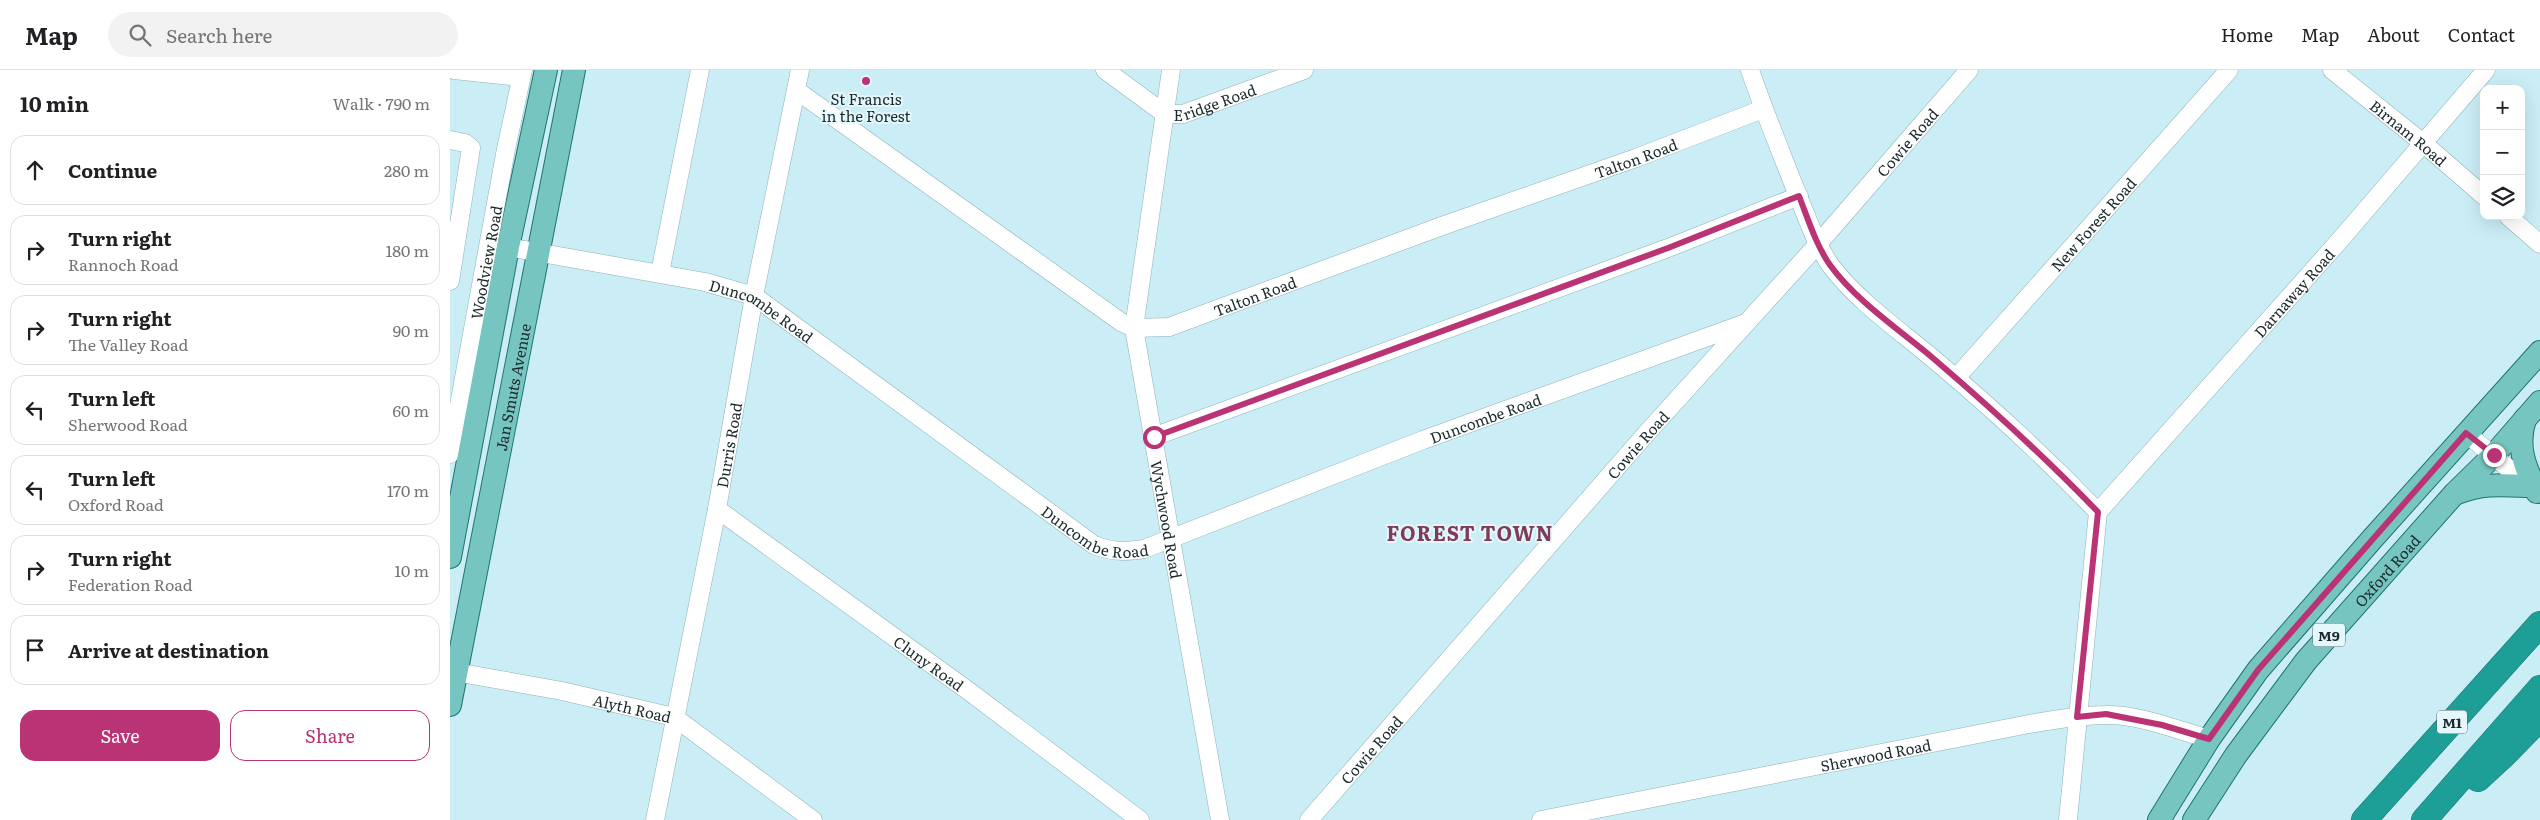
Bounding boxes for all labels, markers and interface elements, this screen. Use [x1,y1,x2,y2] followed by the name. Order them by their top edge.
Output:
[108,12,458,57] search box
[25,17,78,52] text: Map
[126,21,154,49] icon: search
[166,21,272,49] text: Search here
[2221,21,2273,48] text: Home
[2301,21,2339,48] text: Map
[2367,21,2420,48] text: About
[2448,21,2515,48] text: Contact
[860,75,872,87] marker: St Francis in the Forest
[1174,77,1259,126] street label: Eridge Road
[2480,85,2525,220] map controls
[2480,85,2525,130] button: +
[20,87,89,118] text: 10 min
[821,87,911,127] place label: St Francis in the Forest
[333,91,430,115] text: Walk · 790 m
[2365,94,2453,171] street label: Birnam Road
[1870,102,1943,181] street label: Cowie Road
[2480,130,2525,175] button: −
[1591,132,1680,183] street label: Talton Road
[21,156,49,184] icon: ahead
[68,156,157,184] text: Continue
[384,158,429,182] text: 280 m
[2044,172,2141,276] street label: New Forest Road
[2480,175,2525,220] button: layers
[464,203,507,321] street label: Woodview Road
[68,224,172,252] text: Turn right
[21,236,49,264] icon: right
[386,238,429,262] text: 180 m
[2248,243,2339,342] street label: Darnaway Road
[68,252,179,276] text: Rannoch Road
[1210,269,1299,321] street label: Talton Road
[707,272,819,348] street label: Duncombe Road
[68,304,172,332] text: Turn right
[21,316,49,344] icon: right
[393,318,429,342] text: 90 m
[488,321,536,453] street label: Jan Smuts Avenue
[68,332,188,356] text: The Valley Road
[68,384,155,412] text: Turn left
[1426,387,1544,448] street label: Duncombe Road
[21,396,49,424] icon: left
[392,398,429,422] text: 60 m
[709,401,747,490] street label: Durris Road
[1601,405,1674,483] street label: Cowie Road
[68,412,188,436] text: Sherwood Road
[1143,426,1166,449] route start
[2483,444,2506,467] route end
[1146,459,1189,580] street label: Wychwood Road
[68,464,155,492] text: Turn left
[21,476,49,504] icon: left
[387,478,429,502] text: 170 m
[68,492,164,516] text: Oxford Road
[1037,499,1150,563] street label: Duncombe Road
[1387,517,1553,547] district label: FOREST TOWN
[2348,529,2425,611] street label: Oxford Road
[68,544,172,572] text: Turn right
[21,556,49,584] icon: right
[395,558,429,582] text: 10 m
[68,572,193,596] text: Federation Road
[2313,624,2345,646] road number: M9
[889,629,969,696] street label: Cluny Road
[21,636,49,664] icon: arrive
[68,636,269,664] text: Arrive at destination
[591,687,674,728] street label: Alyth Road
[20,710,220,761] button: Save
[230,710,430,761] button: Share
[1334,710,1407,788] street label: Cowie Road
[2437,710,2467,734] road number: M1
[1818,732,1933,776] street label: Sherwood Road

